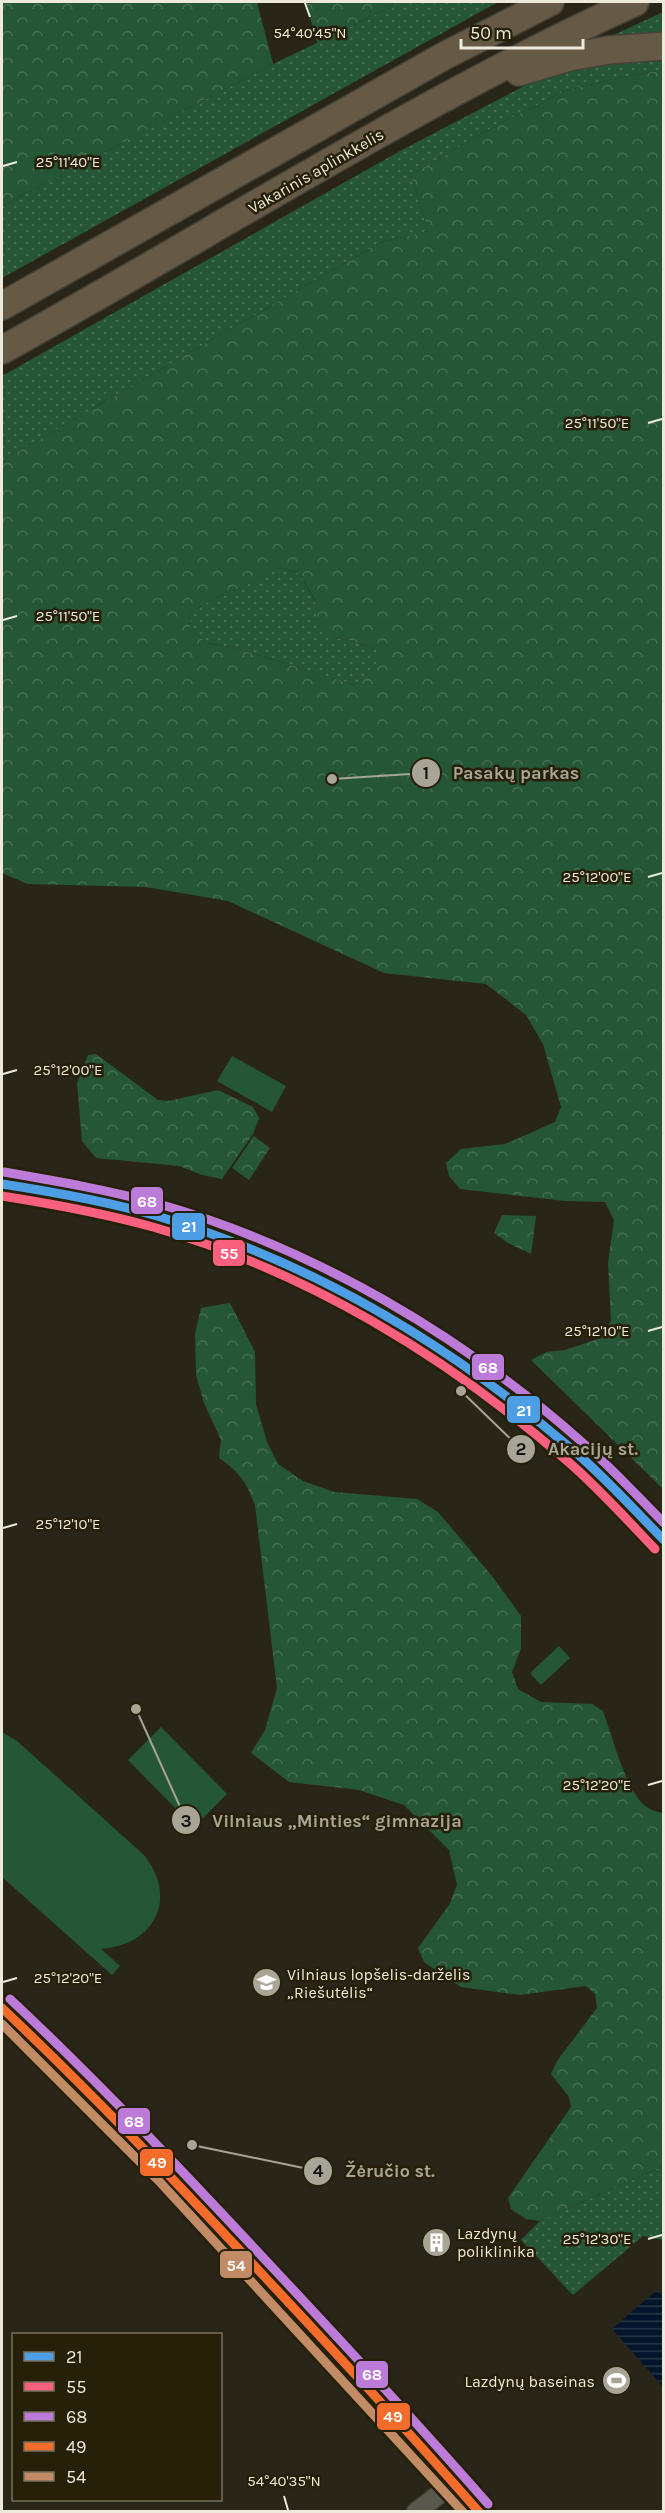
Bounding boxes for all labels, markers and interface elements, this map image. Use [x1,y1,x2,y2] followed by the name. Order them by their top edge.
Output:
[461,12,582,50] scale bar
[470,22,512,44] text: 50 m
[274,24,346,42] text: 54°40'45"N
[245,124,387,218] street label: Vakarinis aplinkkelis
[36,153,100,171] text: 25°11'40"E
[565,414,629,432] text: 25°11'50"E
[36,607,100,625] text: 25°11'50"E
[411,755,591,791] callout: Pasakų parkas
[423,762,429,784] text: 1
[453,762,579,784] text: Pasakų parkas
[563,868,631,886] text: 25°12'00"E
[34,1061,102,1079] text: 25°12'00"E
[130,1186,164,1215] line badge: 68
[137,1192,157,1211] text: 68
[171,1212,206,1241] line badge: 21
[181,1217,197,1236] text: 21
[212,1239,246,1267] line badge: 55
[220,1244,238,1263] text: 55
[565,1322,629,1340] text: 25°12'10"E
[471,1353,505,1381] line badge: 68
[478,1358,498,1377] text: 68
[506,1395,541,1424] line badge: 21
[516,1401,532,1420] text: 21
[506,1431,651,1467] callout: Akacijų st.
[516,1438,526,1460] text: 2
[548,1438,638,1460] text: Akacijų st.
[36,1515,100,1533] text: 25°12'10"E
[563,1776,631,1794] text: 25°12'20"E
[171,1802,474,1838] callout: Vilniaus „Minties“ gimnazija
[180,1810,192,1832] text: 3
[212,1810,462,1832] text: Vilniaus „Minties“ gimnazija
[287,1965,470,2002] place label: Vilniaus lopšelis-darželis „Riešutėlis“
[250,1967,282,1999] school or university icon: Vilniaus lopšelis-darželis „Riešutėlis“
[34,1969,102,1987] text: 25°12'20"E
[117,2107,151,2135] line badge: 68
[124,2112,144,2131] text: 68
[139,2148,174,2177] line badge: 49
[147,2153,167,2172] text: 49
[303,2153,447,2189] callout: Žėručio st.
[313,2160,324,2182] text: 4
[345,2160,435,2182] text: Žėručio st.
[457,2224,535,2261] place label: Lazdynų poliklinika
[420,2226,452,2258] building icon: Lazdynų poliklinika
[563,2230,631,2248] text: 25°12'30"E
[219,2250,253,2279] line badge: 54
[227,2256,246,2275] text: 54
[12,2333,222,2501] legend
[66,2346,82,2368] text: 21
[355,2360,389,2389] line badge: 68
[362,2365,382,2384] text: 68
[600,2365,632,2397] sports icon: Lazdynų baseinas
[464,2372,595,2391] place label: Lazdynų baseinas
[66,2376,86,2398] text: 55
[376,2402,411,2431] line badge: 49
[66,2406,87,2428] text: 68
[383,2407,403,2426] text: 49
[66,2436,87,2458] text: 49
[66,2466,86,2488] text: 54
[247,2472,321,2490] text: 54°40'35"N

